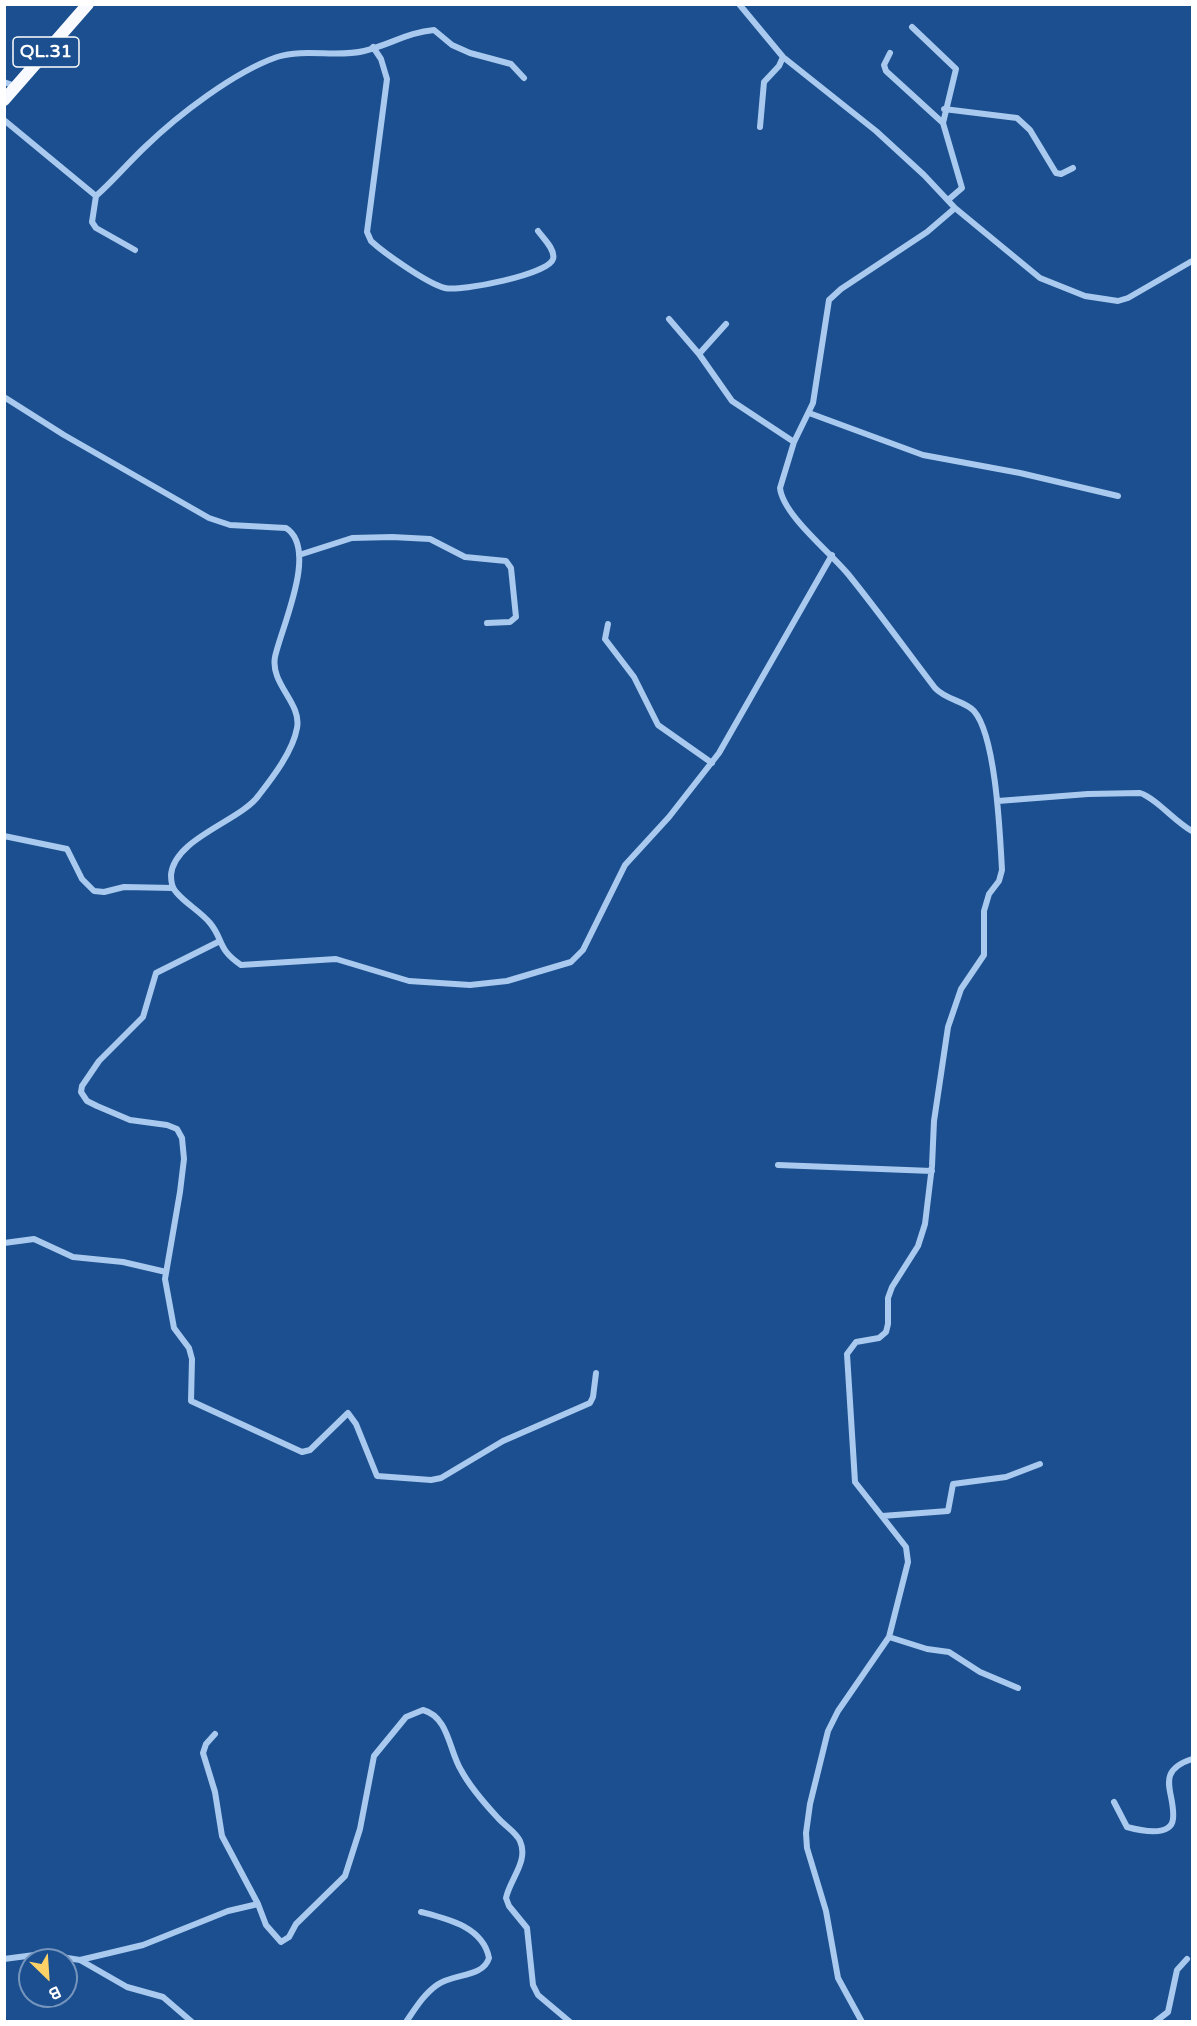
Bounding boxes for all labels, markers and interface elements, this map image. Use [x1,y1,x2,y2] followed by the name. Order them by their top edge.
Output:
[13,37,79,67] road number: QL.31
[18,1948,78,2008] north arrow
[46,1981,64,2004] text: B

